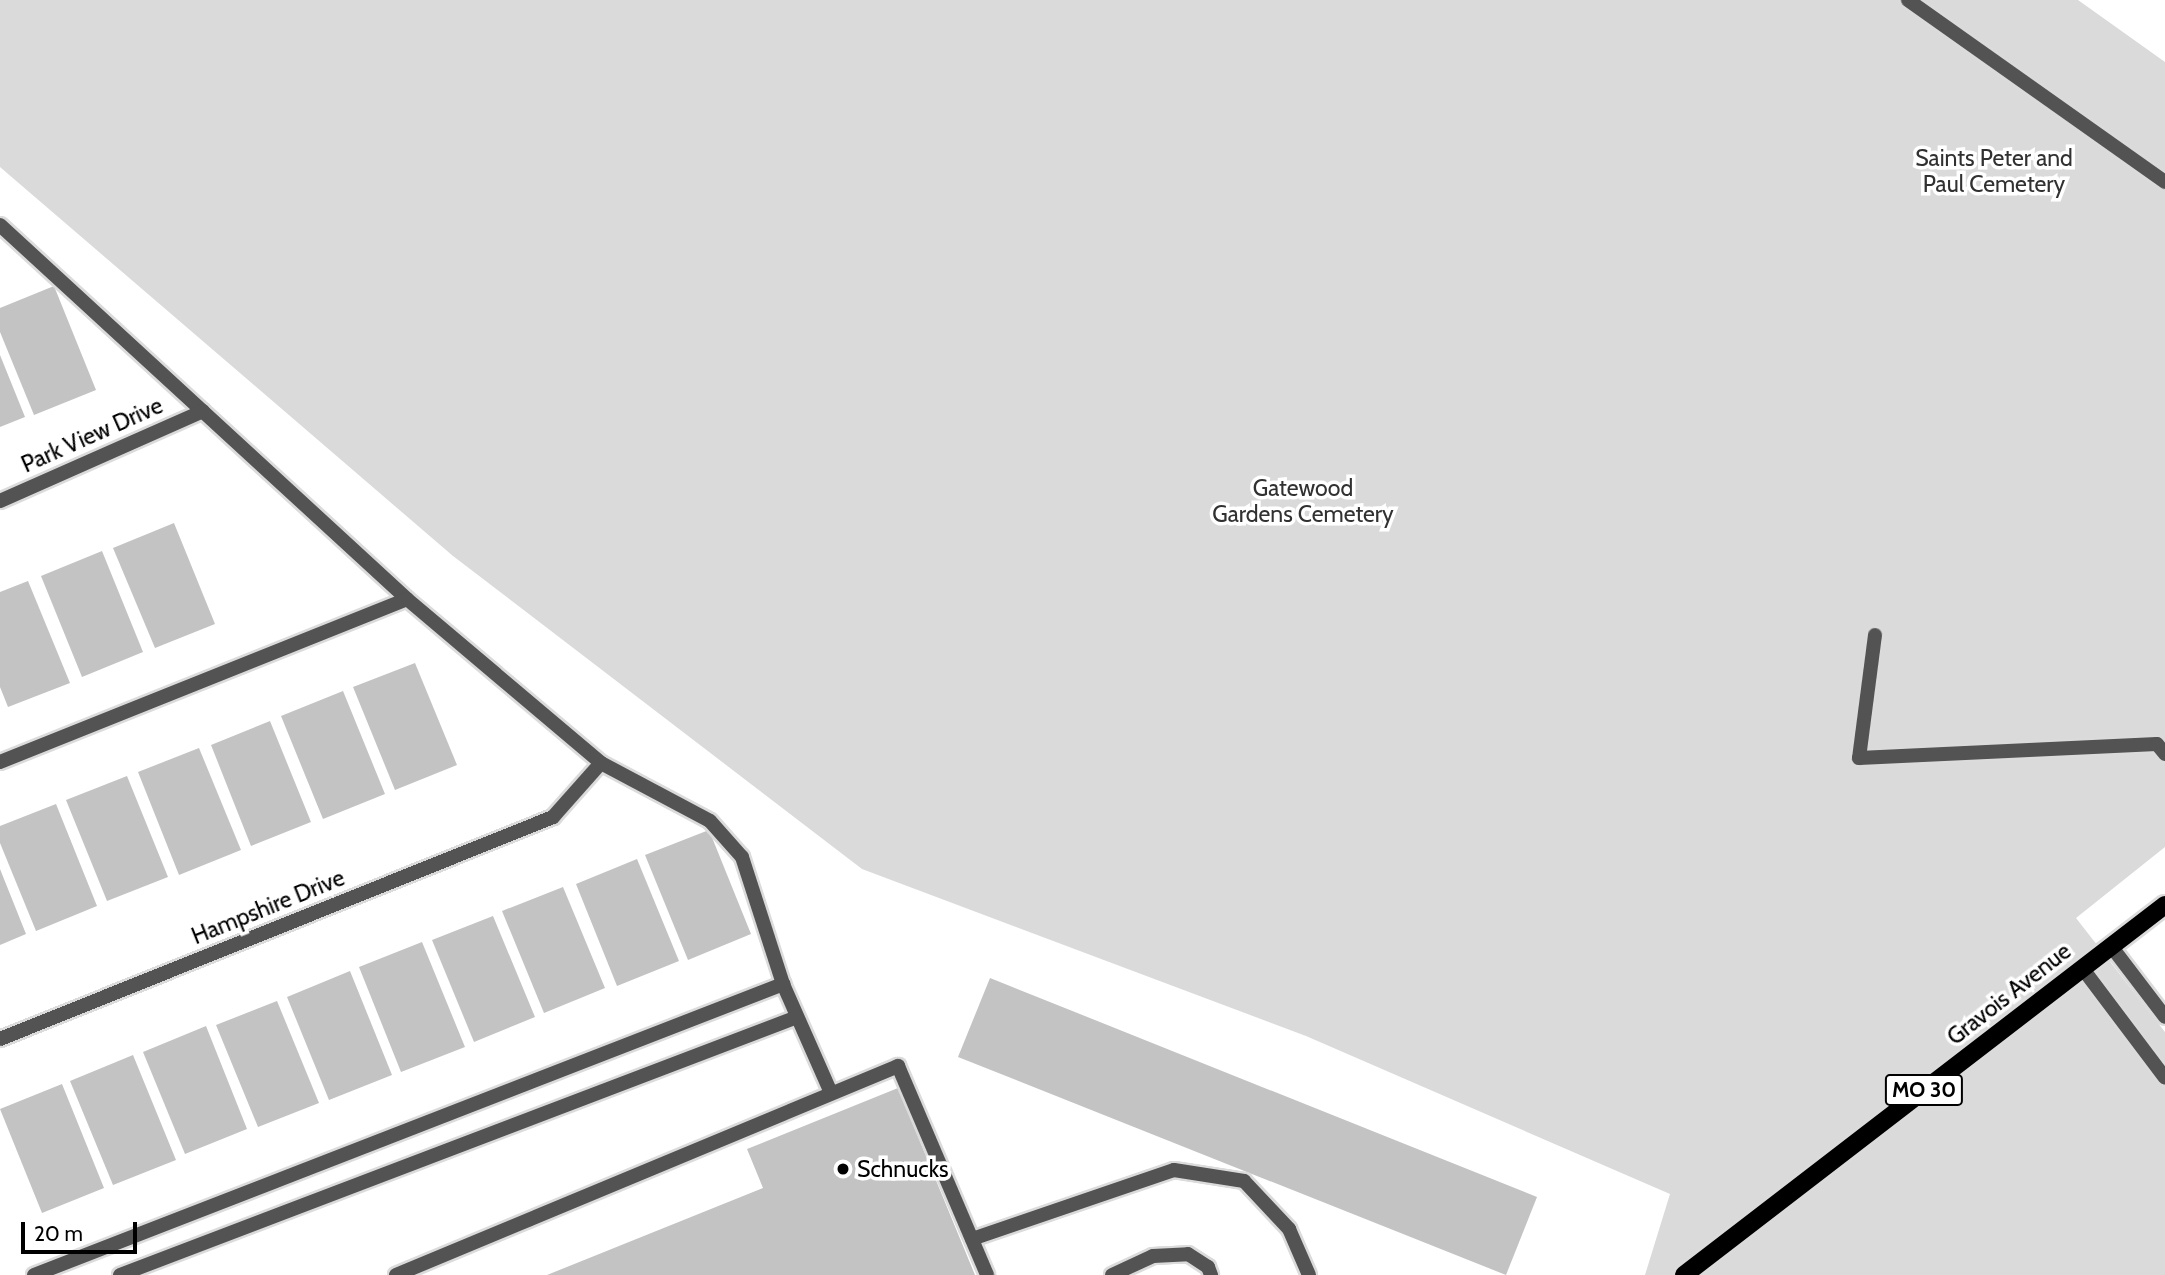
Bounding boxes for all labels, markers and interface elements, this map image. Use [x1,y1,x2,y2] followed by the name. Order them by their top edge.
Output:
[1915,144,2073,198] park label: Saints Peter and Paul Cemetery
[17,392,167,478] street label: Park View Drive
[1212,474,1394,528] park label: Gatewood Gardens Cemetery
[188,864,348,950] street label: Hampshire Drive
[1942,937,2076,1051] street label: Gravois Avenue
[1884,1072,1964,1108] road number: MO 30
[857,1155,949,1183] place label: Schnucks
[835,1161,851,1177] marker: Schnucks
[24,1208,140,1252] scale bar
[34,1221,83,1246] text: 20 m

